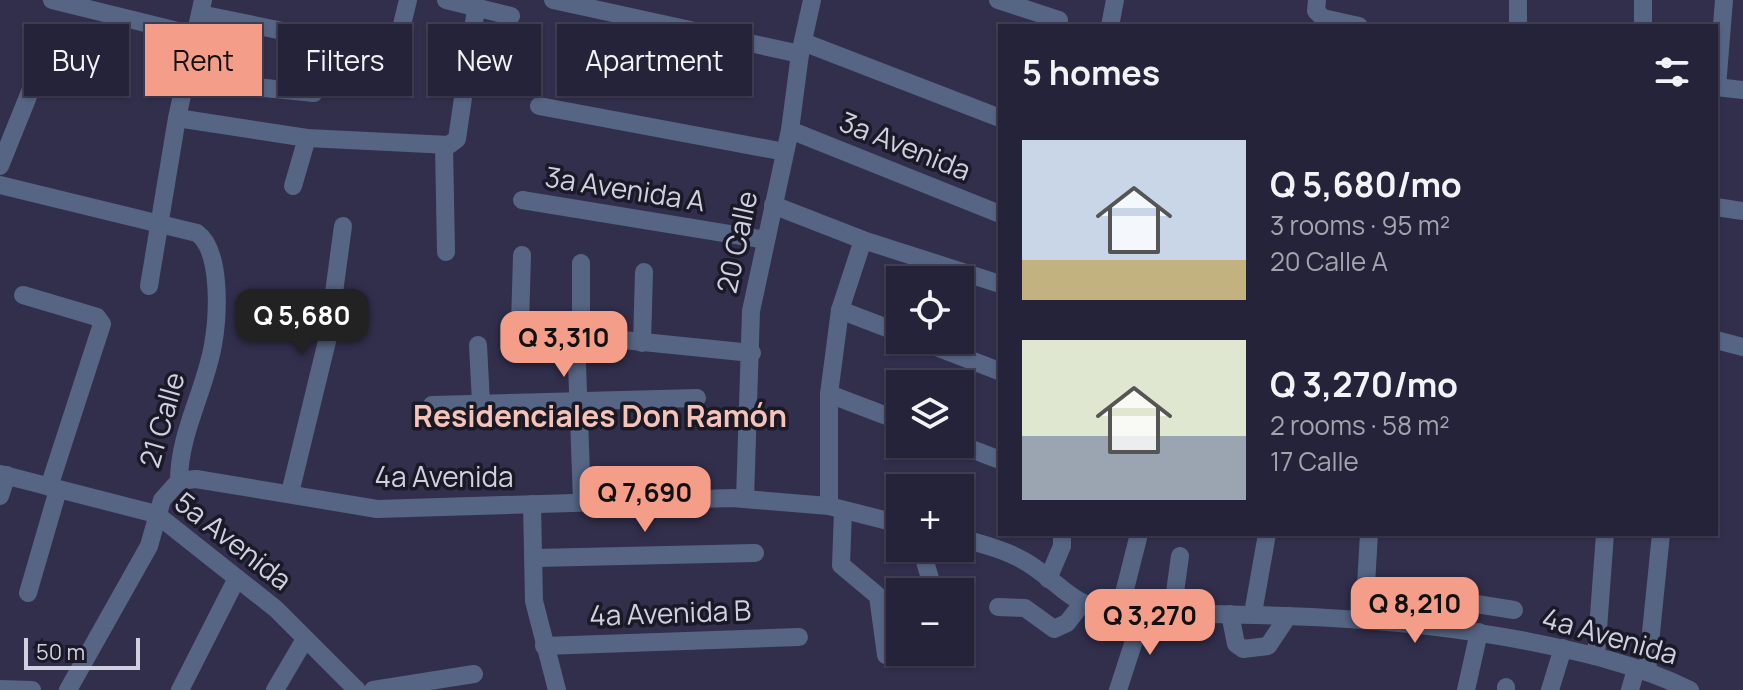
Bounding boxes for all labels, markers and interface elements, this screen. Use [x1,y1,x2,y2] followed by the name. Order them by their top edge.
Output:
[24,24,129,96] chip: Buy
[145,24,262,96] chip: Rent
[278,24,412,96] chip: Filters
[428,24,541,96] chip: New
[557,24,752,96] chip: Apartment
[1022,49,1160,95] text: 5 homes
[1650,50,1694,94] icon: filters
[834,102,977,189] street label: 3a Avenida
[542,157,708,219] street label: 3a Avenida A
[1270,161,1462,207] text: Q 5,680/mo
[1086,172,1182,268] icon: home
[707,187,765,296] street label: 20 Calle
[1270,207,1450,243] text: 3 rooms · 95 m²
[1270,243,1388,279] text: 20 Calle A
[886,266,974,666] map controls
[886,266,974,354] button: locate
[228,289,376,357] pin: Q 5,680
[253,297,351,333] text: Q 5,680
[490,311,638,379] pin: Q 3,310
[518,319,610,355] text: Q 3,310
[1270,361,1458,407] text: Q 3,270/mo
[129,368,193,472] street label: 21 Calle
[886,370,974,458] button: layers
[1086,372,1182,468] icon: home
[413,395,787,436] district label: Residenciales Don Ramón
[1270,407,1450,443] text: 2 rooms · 58 m²
[1270,443,1359,479] text: 17 Calle
[374,457,514,495] street label: 4a Avenida
[571,466,719,534] pin: Q 7,690
[598,474,692,510] text: Q 7,690
[886,474,974,562] button: +
[167,482,300,598] street label: 5a Avenida
[1341,577,1489,645] pin: Q 8,210
[886,578,974,666] button: −
[1369,585,1461,621] text: Q 8,210
[1076,589,1224,657] pin: Q 3,270
[588,590,752,634] street label: 4a Avenida B
[1103,597,1197,633] text: Q 3,270
[1538,598,1682,672] street label: 4a Avenida
[24,634,140,670] scale bar
[36,637,85,667] text: 50 m

